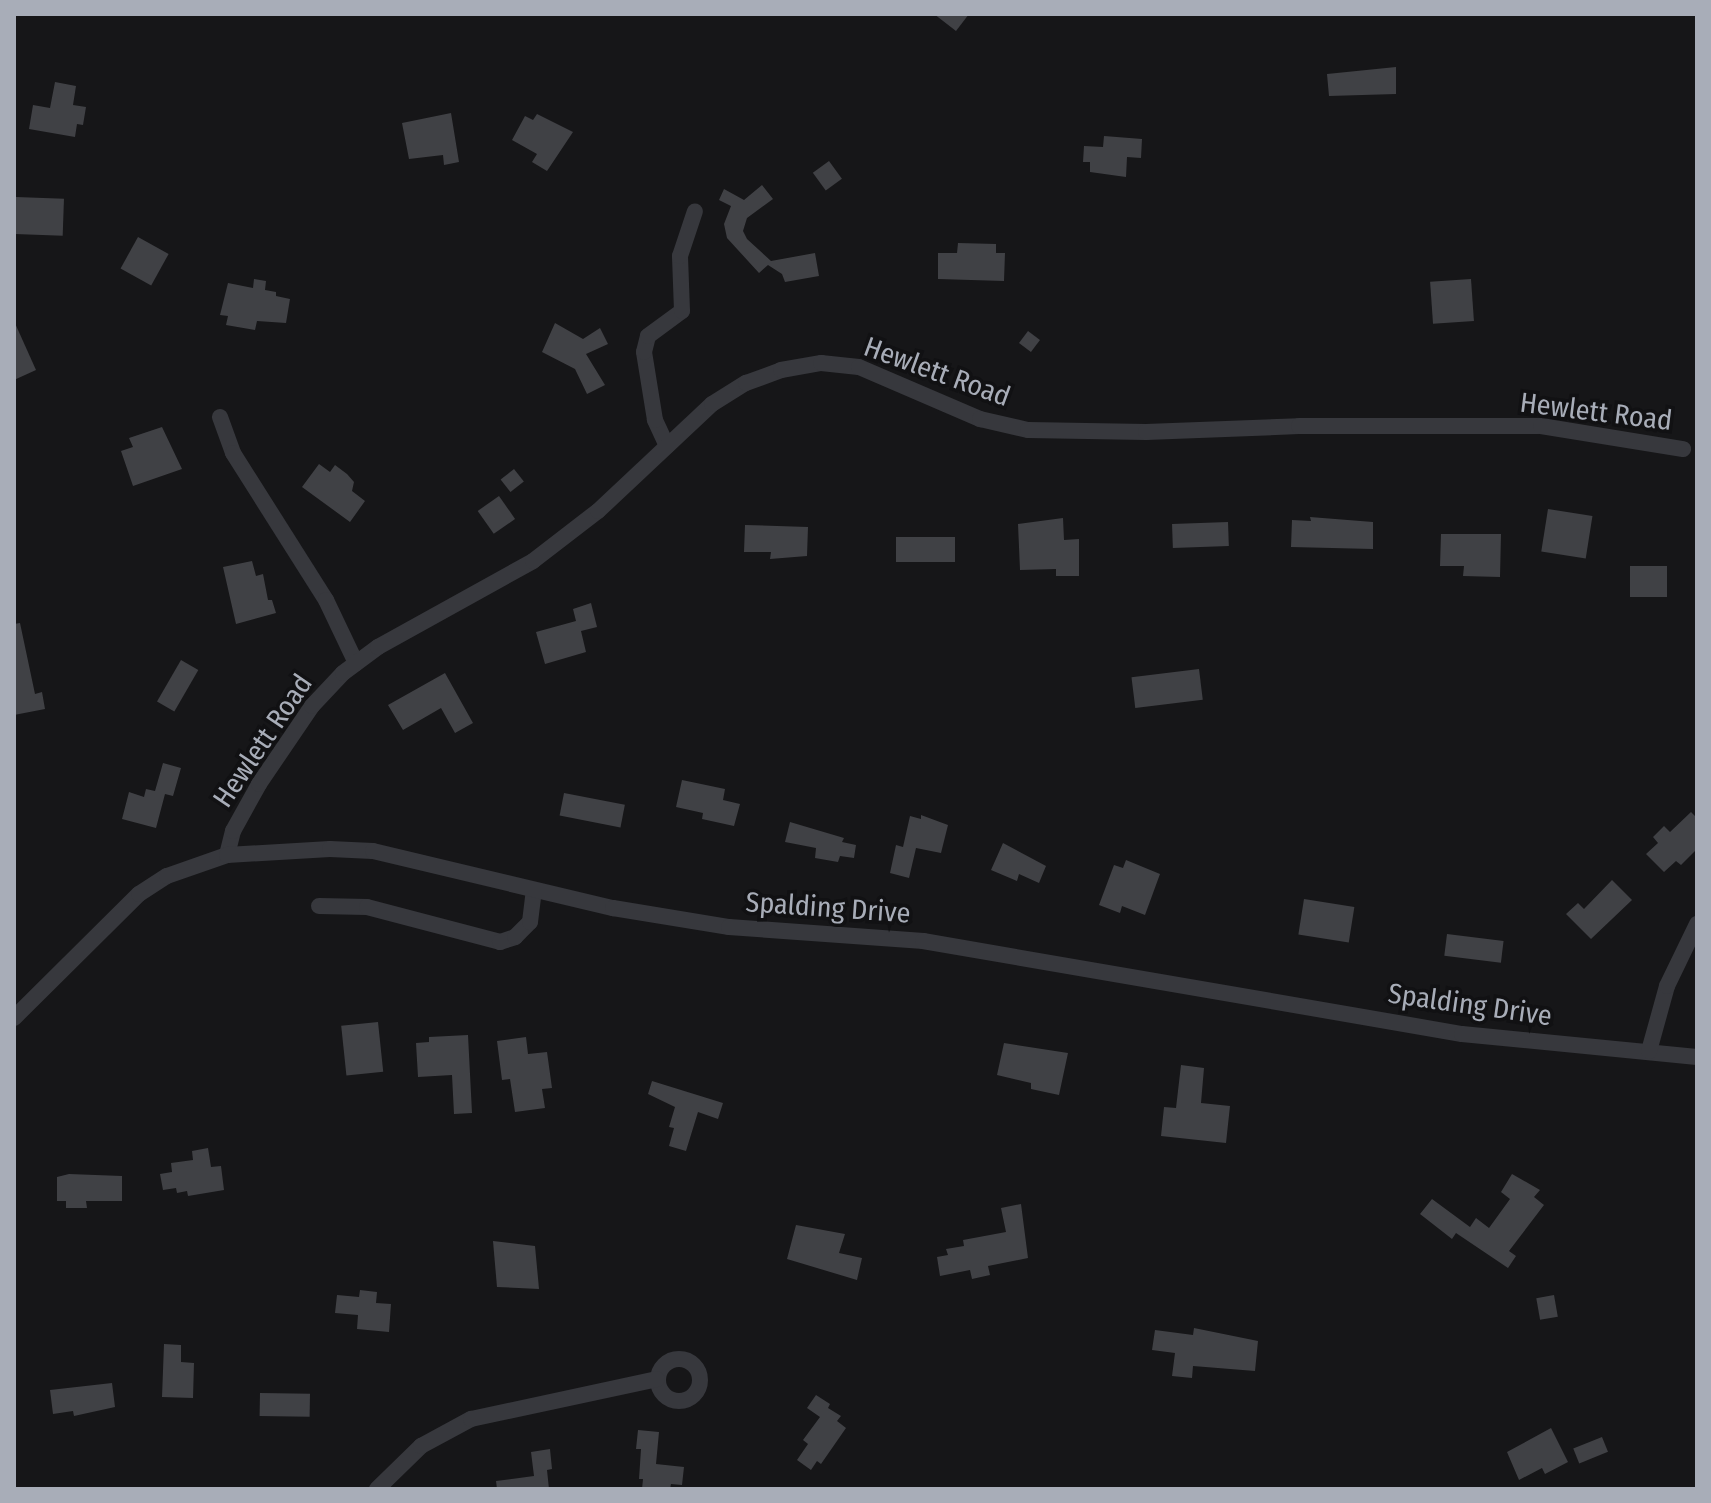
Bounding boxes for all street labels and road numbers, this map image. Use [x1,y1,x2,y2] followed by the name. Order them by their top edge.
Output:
[859,330,1015,414] street label: Hewlett Road
[1518,386,1674,438] street label: Hewlett Road
[206,668,320,814] street label: Hewlett Road
[744,885,912,931] street label: Spalding Drive
[1386,977,1554,1033] street label: Spalding Drive

